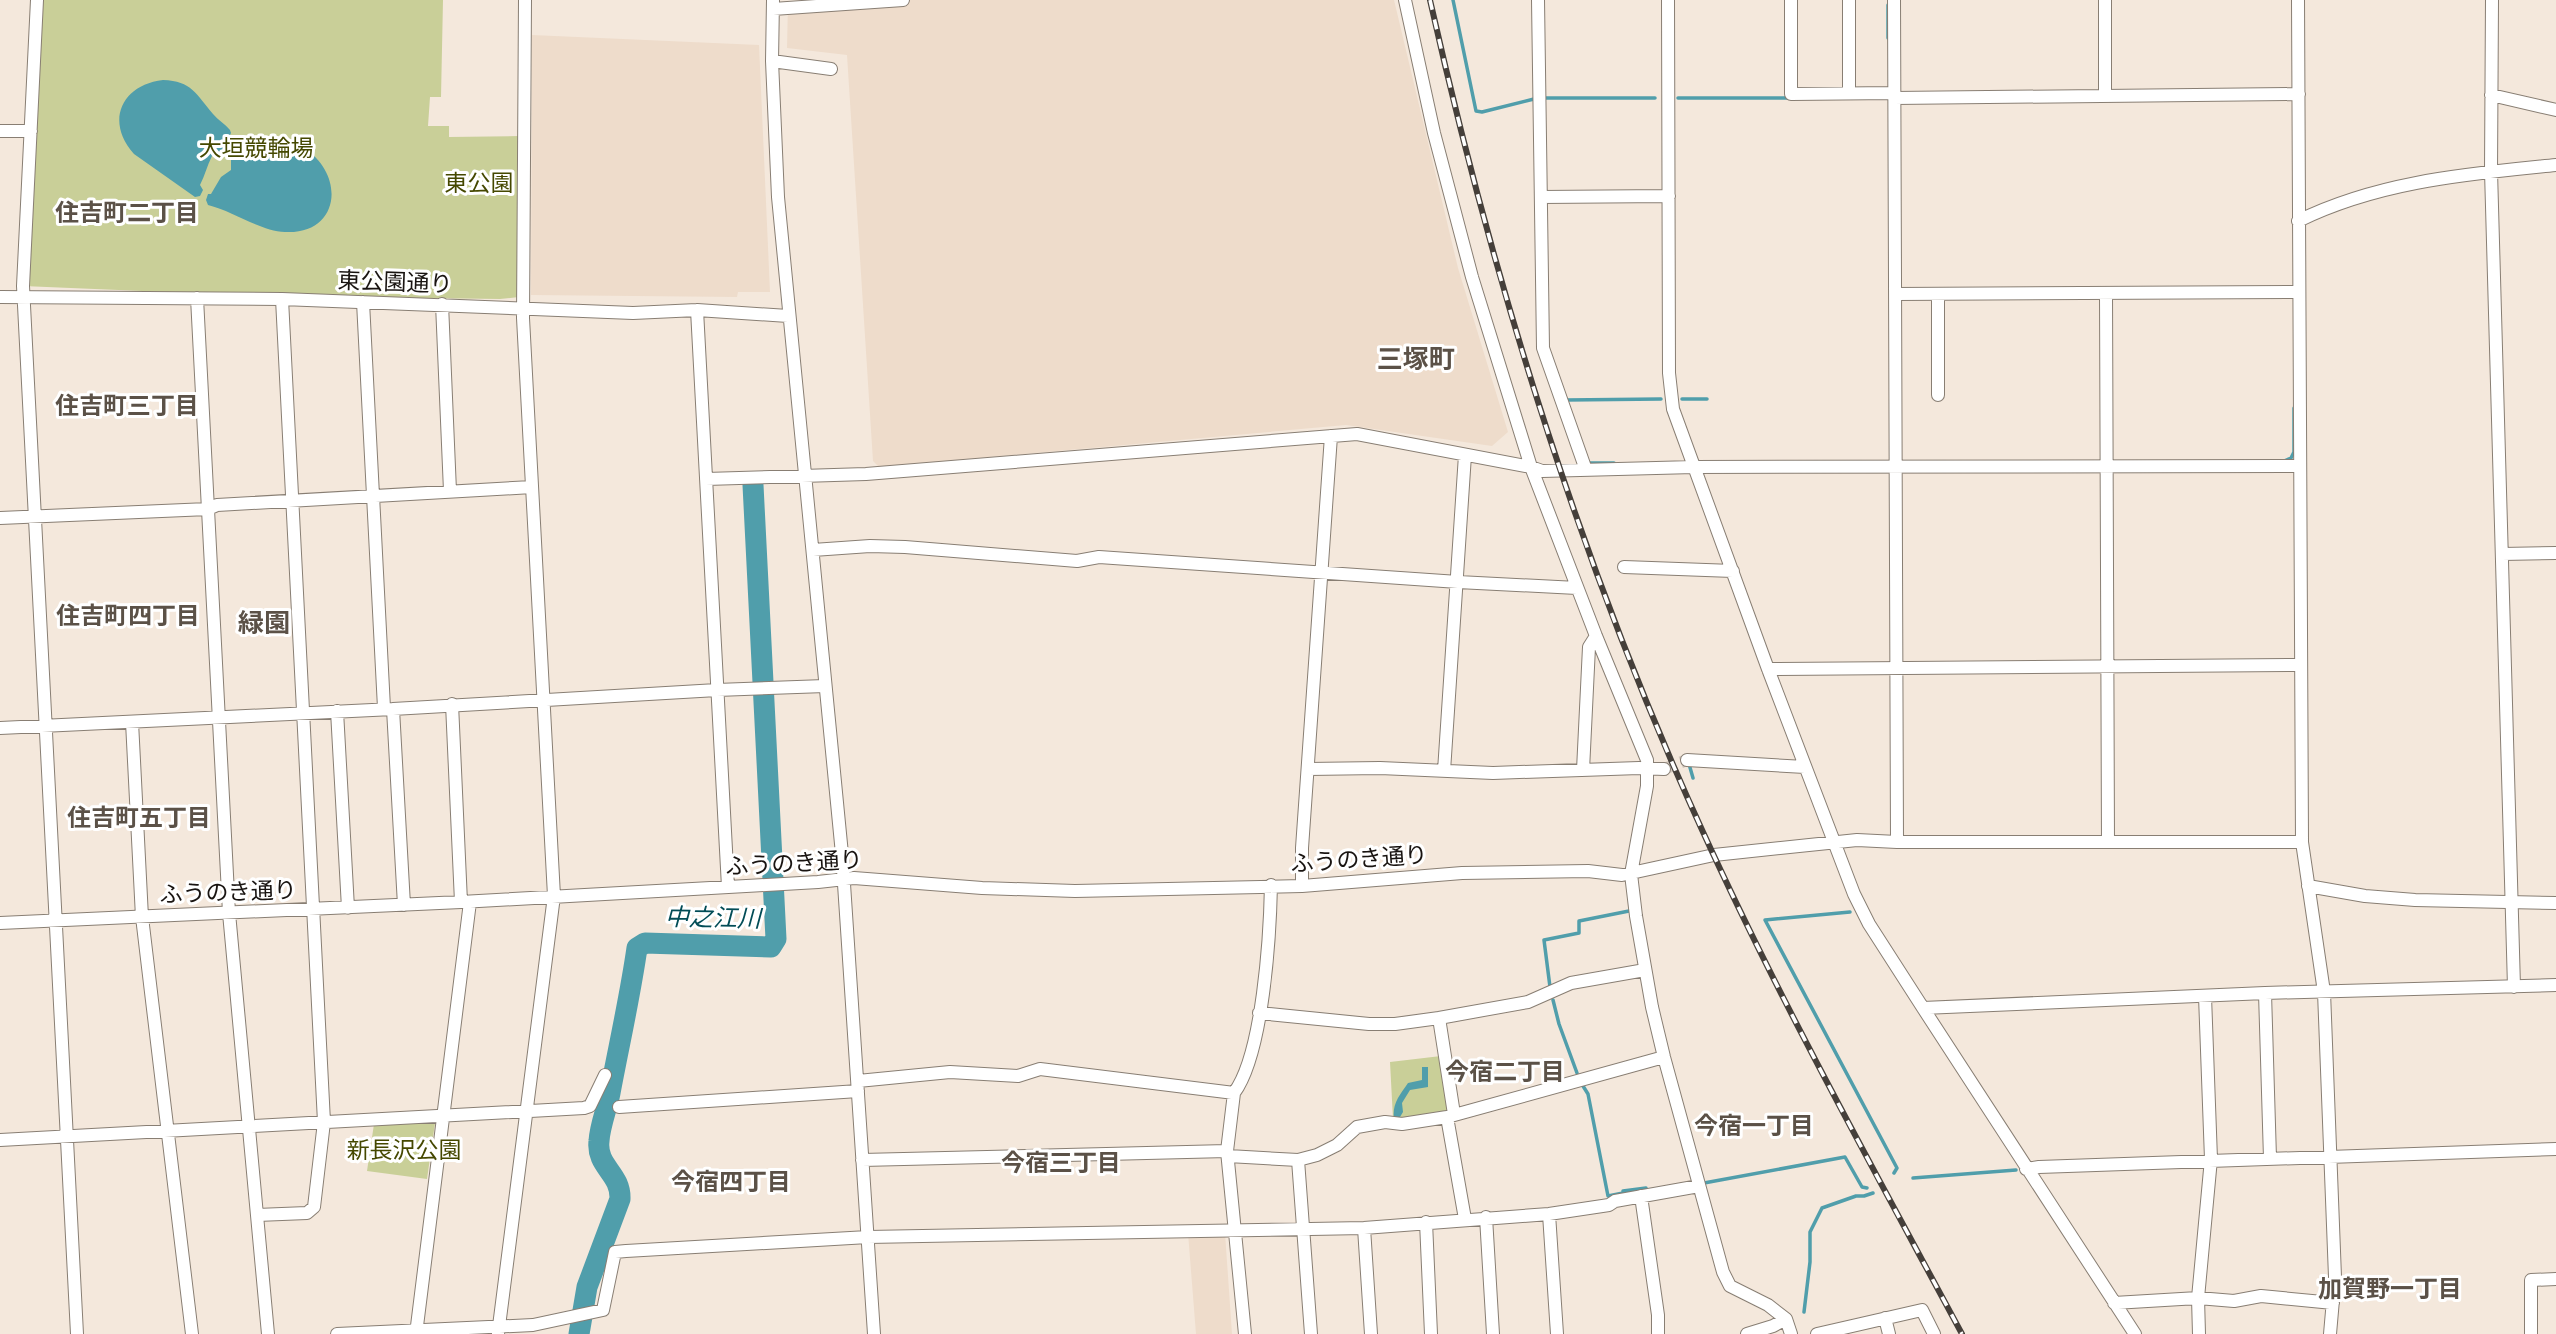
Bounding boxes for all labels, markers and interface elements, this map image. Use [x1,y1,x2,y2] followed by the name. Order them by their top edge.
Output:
[199,133,314,163] park label: 大垣競輪場
[445,168,514,198] park label: 東公園
[55,197,199,228] district label: 住吉町二丁目
[337,265,453,299] street label: 東公園通り
[1377,342,1455,376] district label: 三塚町
[55,390,199,421] district label: 住吉町三丁目
[56,600,200,631] district label: 住吉町四丁目
[238,606,290,640] district label: 緑園
[67,802,211,833] district label: 住吉町五丁目
[1289,839,1429,879] street label: ふうのき通り
[725,844,863,882] street label: ふうのき通り
[159,875,297,909] street label: ふうのき通り
[665,901,764,934] water label: 中之江川
[1445,1056,1565,1087] district label: 今宿二丁目
[1694,1110,1814,1141] district label: 今宿一丁目
[347,1135,462,1165] park label: 新長沢公園
[1001,1147,1121,1178] district label: 今宿三丁目
[671,1166,791,1197] district label: 今宿四丁目
[2318,1273,2462,1304] district label: 加賀野一丁目

